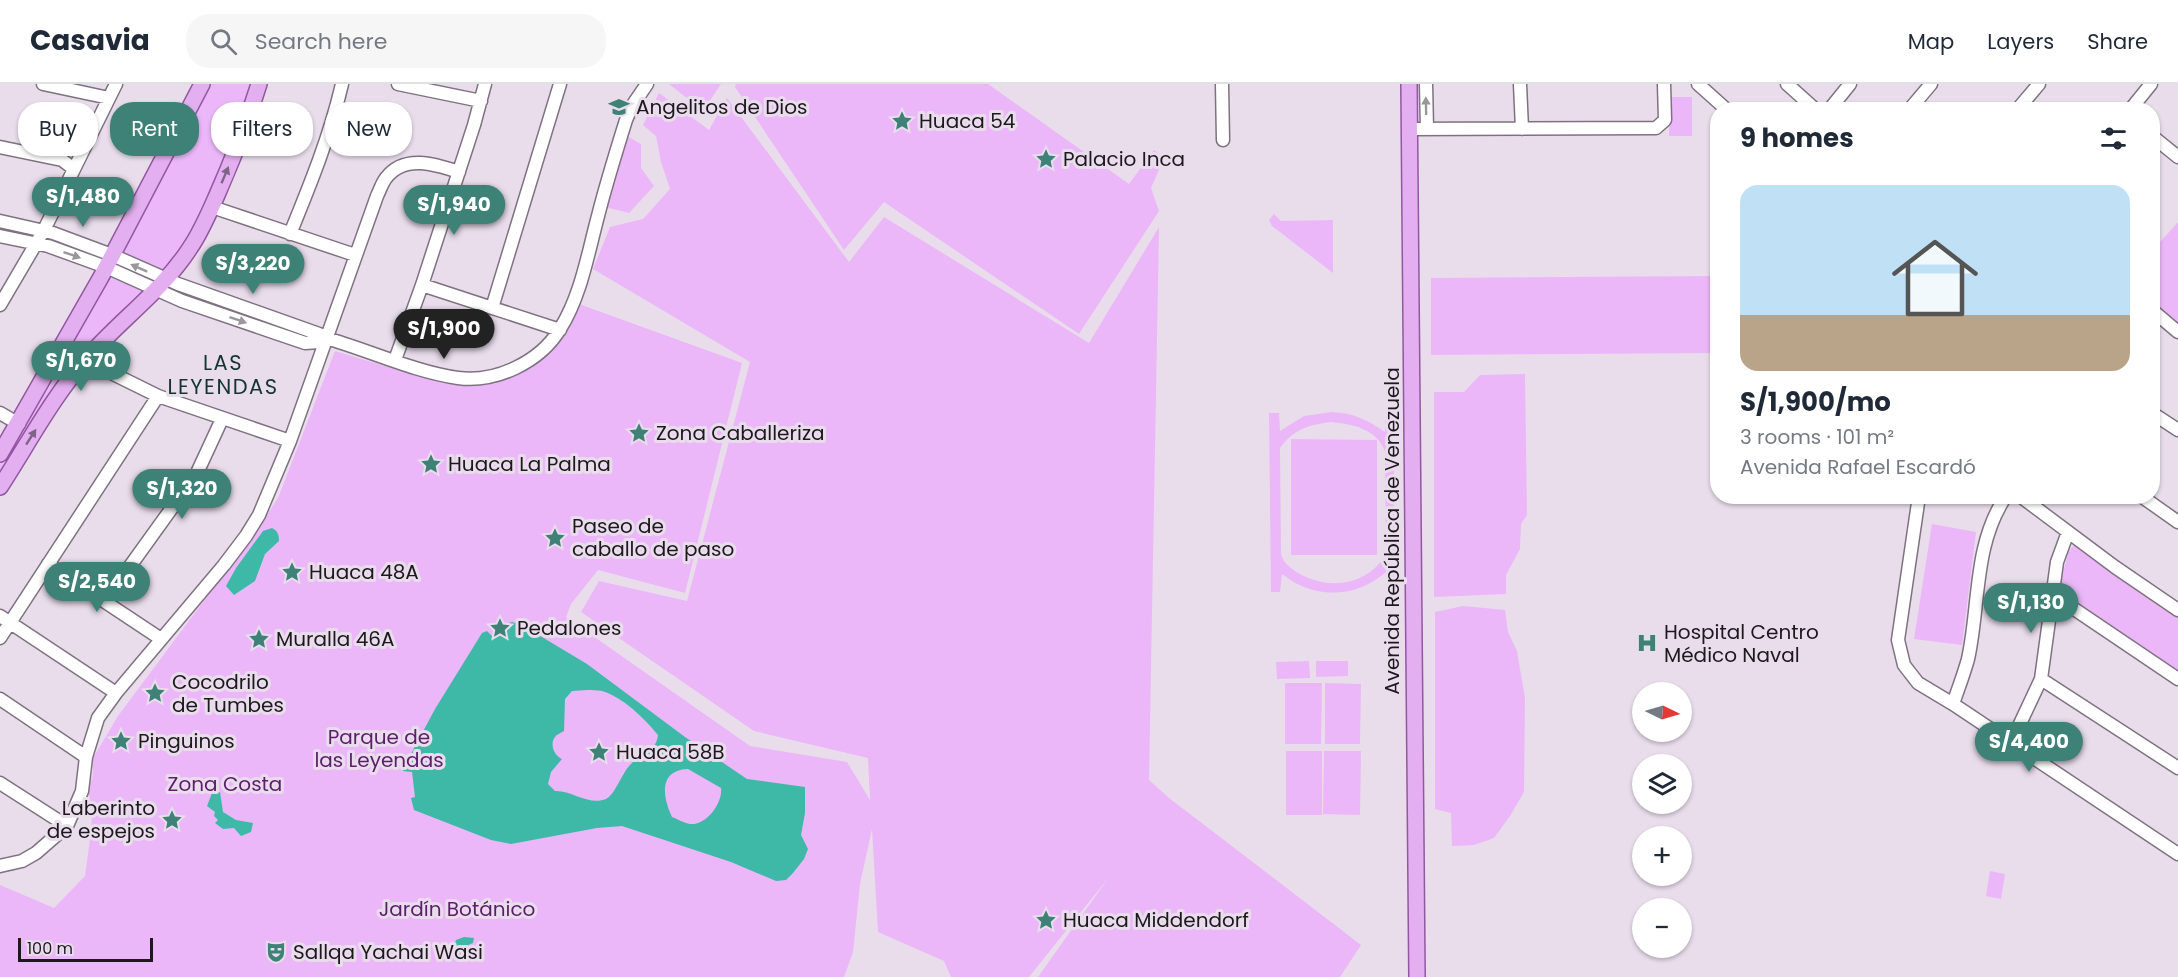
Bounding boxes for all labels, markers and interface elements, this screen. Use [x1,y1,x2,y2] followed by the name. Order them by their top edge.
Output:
[186,14,606,68] search box
[30,21,150,60] text: Casavia
[207,25,240,58] icon: search
[255,26,387,57] text: Search here
[1908,27,1954,56] text: Map
[1987,27,2054,56] text: Layers
[2087,27,2148,56] text: Share
[636,93,807,121] place label: Angelitos de Dios
[607,95,631,119] school or university icon: Angelitos de Dios
[1422,97,1431,116] one-way arrow
[18,102,98,156] chip: Buy
[110,102,199,156] chip: Rent
[211,102,313,156] chip: Filters
[325,102,412,156] chip: New
[919,107,1015,135] place label: Huaca 54
[890,109,914,133] place icon: Huaca 54
[1740,120,1854,156] text: 9 homes
[2097,122,2130,155] icon: filters
[1063,145,1185,173] place label: Palacio Inca
[1034,147,1058,171] place icon: Palacio Inca
[221,166,230,184] one-way arrow
[28,177,138,228] pin: S/1,480
[46,182,120,210] text: S/1,480
[399,185,509,236] pin: S/1,940
[417,190,491,218] text: S/1,940
[1881,224,1989,332] icon: home
[198,244,308,295] pin: S/3,220
[215,249,291,277] text: S/3,220
[63,250,81,260] one-way arrow
[130,263,147,272] one-way arrow
[389,309,499,360] pin: S/1,900
[408,314,481,342] text: S/1,900
[229,316,247,326] one-way arrow
[26,341,136,392] pin: S/1,670
[45,346,117,374] text: S/1,670
[168,348,278,401] district label: LAS LEYENDAS
[1378,367,1406,695] street label: Avenida República de Venezuela
[1740,384,1891,420] text: S/1,900/mo
[656,419,825,447] place label: Zona Caballeriza
[627,421,651,445] place icon: Zona Caballeriza
[1740,423,1894,451] text: 3 rooms · 101 m²
[26,429,37,446] one-way arrow
[448,450,611,478] place label: Huaca La Palma
[419,452,443,476] place icon: Huaca La Palma
[1740,453,1976,481] text: Avenida Rafael Escardó
[127,469,237,520] pin: S/1,320
[146,474,218,502] text: S/1,320
[572,512,734,563] place label: Paseo de caballo de paso
[543,526,567,550] place icon: Paseo de caballo de paso
[309,558,419,586] place label: Huaca 48A
[280,560,304,584] place icon: Huaca 48A
[42,562,152,613] pin: S/2,540
[58,567,136,595] text: S/2,540
[1976,583,2086,634] pin: S/1,130
[1997,588,2065,616] text: S/1,130
[517,614,621,642] place label: Pedalones
[488,616,512,640] place icon: Pedalones
[1664,618,1819,669] place label: Hospital Centro Médico Naval
[276,625,394,653] place label: Muralla 46A
[247,627,271,651] place icon: Muralla 46A
[1635,631,1659,655] hospital icon: Hospital Centro Médico Naval
[172,668,284,719] place label: Cocodrilo de Tumbes
[143,681,167,705] place icon: Cocodrilo de Tumbes
[1632,682,1692,742] north arrow
[1632,682,1692,958] map controls
[1974,722,2084,773] pin: S/4,400
[314,723,444,774] park label: Parque de las Leyendas
[138,727,235,755] place label: Pinguinos
[1989,727,2069,755] text: S/4,400
[109,729,133,753] place icon: Pinguinos
[616,738,725,766] place label: Huaca 58B
[587,740,611,764] place icon: Huaca 58B
[1632,754,1692,814] button: layers
[168,770,282,798] park label: Zona Costa
[47,794,155,845] place label: Laberinto de espejos
[160,808,184,832] place icon: Laberinto de espejos
[1632,826,1692,886] button: +
[379,895,535,923] park label: Jardín Botánico
[1632,898,1692,958] button: −
[1063,906,1249,934] place label: Huaca Middendorf
[1034,908,1058,932] place icon: Huaca Middendorf
[18,935,153,962] scale bar
[27,937,73,960] text: 100 m
[293,938,483,966] place label: Sallqa Yachai Wasi
[264,940,288,964] theatre icon: Sallqa Yachai Wasi

